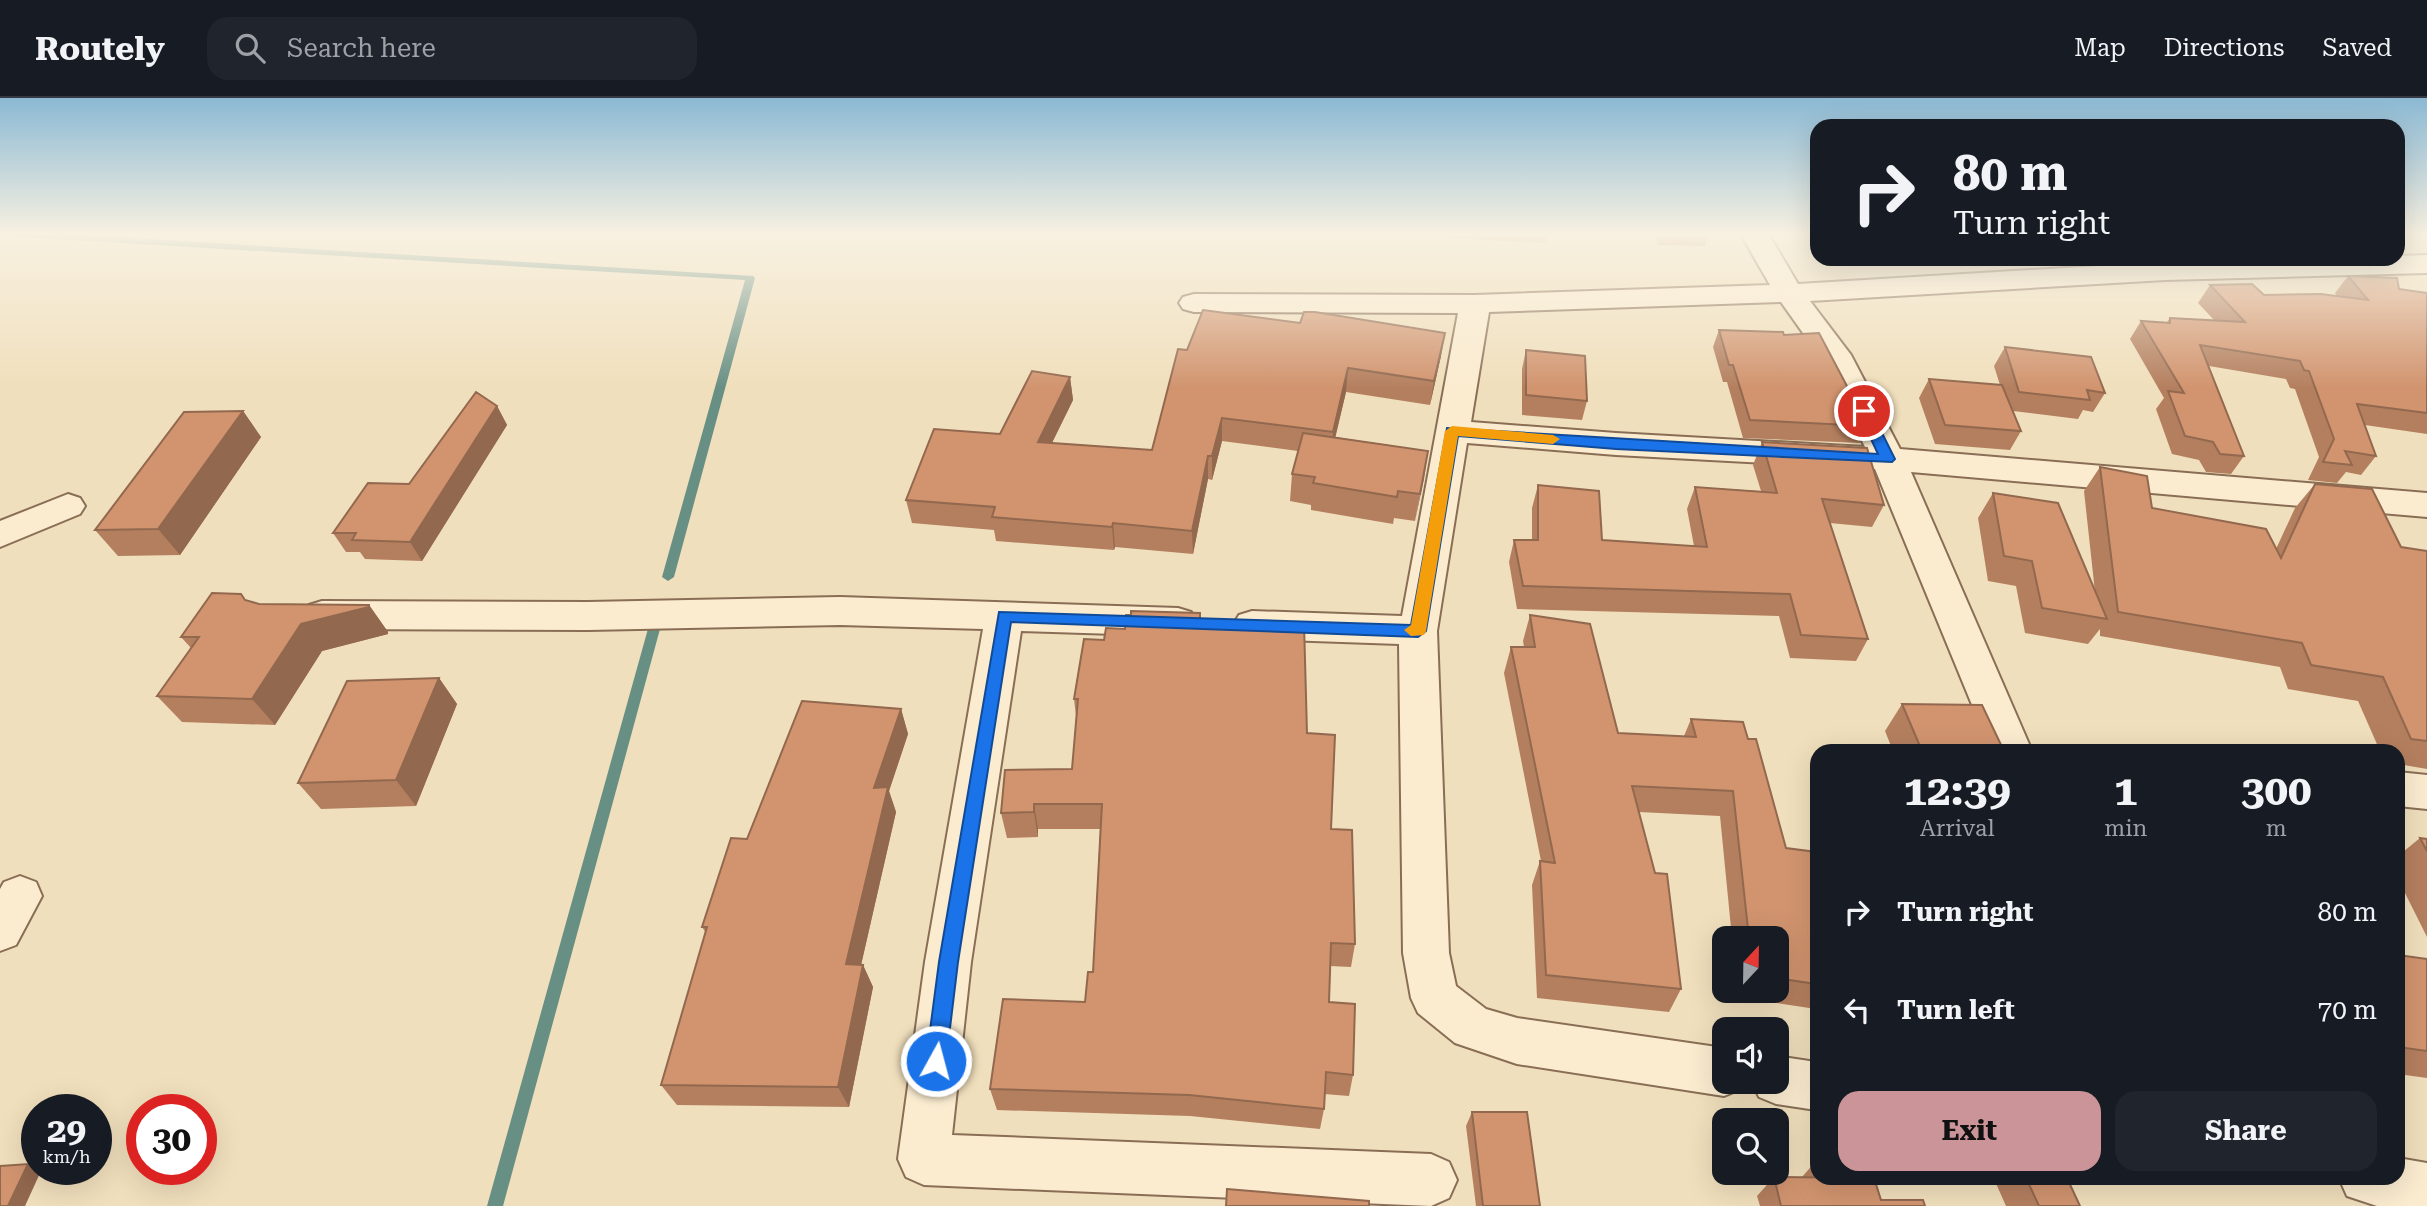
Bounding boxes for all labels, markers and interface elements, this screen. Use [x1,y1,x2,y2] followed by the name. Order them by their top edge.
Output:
[207,17,697,80] search box
[35,29,165,68] text: Routely
[231,29,269,67] icon: search
[287,33,436,63] text: Search here
[2074,34,2126,62] text: Map
[2164,34,2284,62] text: Directions
[2322,34,2392,62] text: Saved
[1953,145,2068,202] text: 80 m
[1838,147,1929,238] icon: right
[1953,204,2110,242] text: Turn right
[1834,381,1894,441] pin
[1845,392,1883,430] icon: arrive
[1904,766,2011,815] text: 12:39
[2114,766,2138,815] text: 1
[2241,766,2311,815] text: 300
[1920,815,1994,842] text: Arrival
[2104,815,2147,842] text: min
[2266,815,2287,842] text: m
[1838,893,1876,931] icon: right
[1897,897,2033,927] text: Turn right
[2318,897,2377,927] text: 80 m
[1712,926,1788,1003] north arrow
[1712,926,1789,1185] map controls
[1838,991,1876,1029] icon: left
[1897,995,2015,1025] text: Turn left
[2318,995,2377,1025] text: 70 m
[1712,1017,1789,1094] button: sound
[899,1024,973,1098] position arrow
[1838,1091,2101,1171] button: Exit
[2115,1091,2377,1171] button: Share
[126,1094,217,1185] speed limit sign: 30
[1712,1108,1789,1185] button: search
[47,1110,86,1151] text: 29
[42,1146,91,1167] text: km/h

